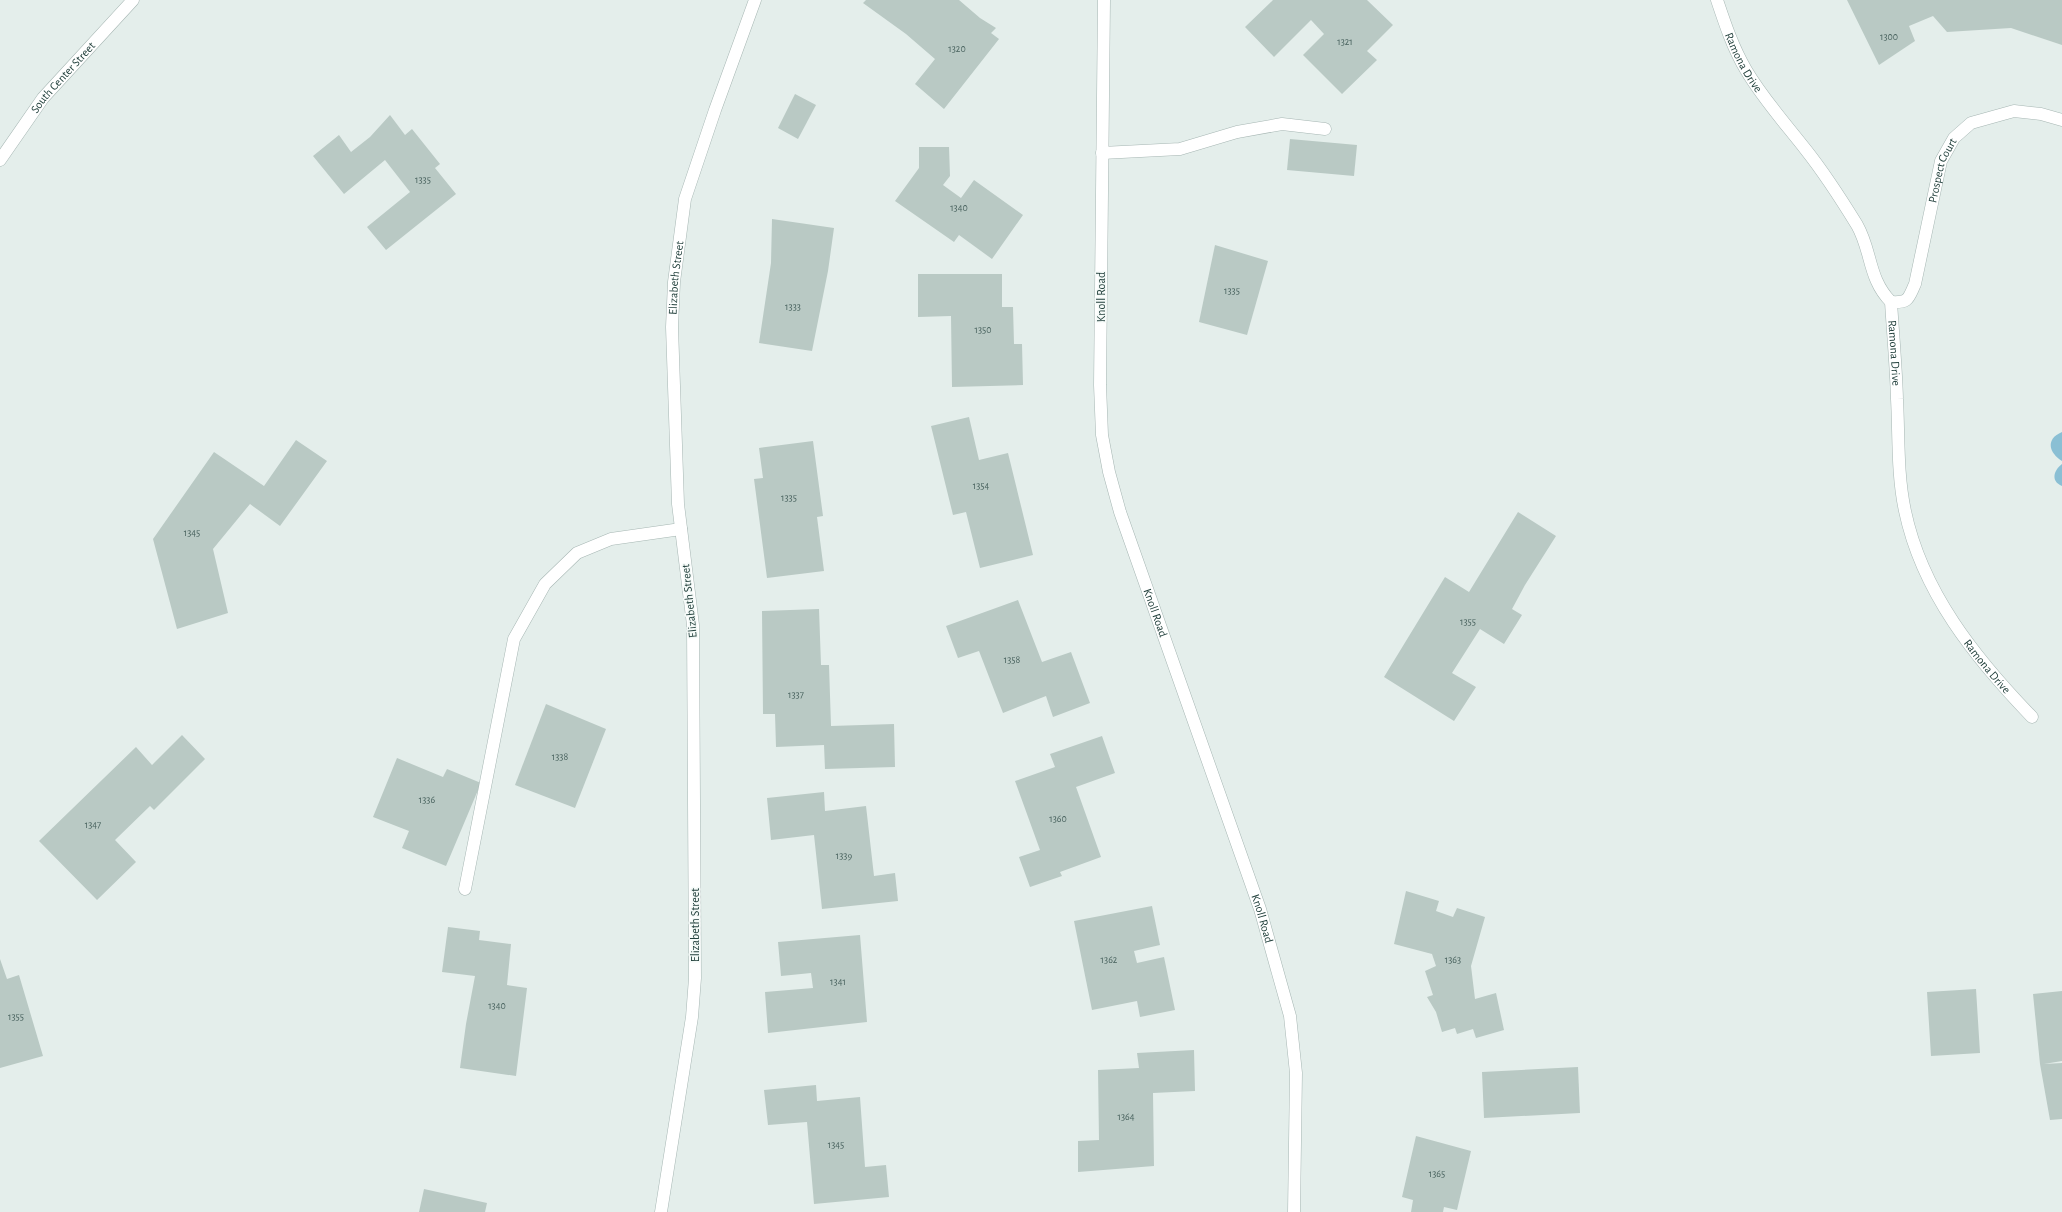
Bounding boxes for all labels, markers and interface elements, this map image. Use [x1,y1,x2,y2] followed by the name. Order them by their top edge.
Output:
[1723,31,1765,94] street label: Ramona Drive
[1880,32,1898,42] house number: 1300
[1337,37,1353,47] house number: 1321
[28,39,98,115] street label: South Center Street
[948,44,966,54] house number: 1320
[1926,136,1959,204] street label: Prospect Court
[415,175,431,185] house number: 1335
[950,203,968,213] house number: 1340
[667,240,685,315] street label: Elizabeth Street
[1095,272,1107,322] street label: Knoll Road
[1224,286,1240,296] house number: 1335
[785,302,801,312] house number: 1333
[1886,320,1903,386] street label: Ramona Drive
[974,325,992,335] house number: 1350
[973,481,989,491] house number: 1354
[781,493,797,503] house number: 1335
[184,528,200,538] house number: 1345
[679,563,699,638] street label: Elizabeth Street
[1141,587,1170,638] street label: Knoll Road
[1460,617,1476,627] house number: 1355
[1962,637,2013,696] street label: Ramona Drive
[1004,655,1020,665] house number: 1358
[788,690,804,700] house number: 1337
[552,752,568,762] house number: 1338
[419,795,435,805] house number: 1336
[1049,814,1067,824] house number: 1360
[85,820,101,830] house number: 1347
[836,851,852,861] house number: 1339
[689,888,701,962] street label: Elizabeth Street
[1249,893,1275,944] street label: Knoll Road
[1101,955,1118,965] house number: 1362
[1445,955,1461,965] house number: 1363
[830,977,846,987] house number: 1341
[488,1001,506,1011] house number: 1340
[8,1012,24,1022] house number: 1355
[1117,1112,1135,1122] house number: 1364
[828,1140,844,1150] house number: 1345
[1429,1169,1445,1179] house number: 1365

